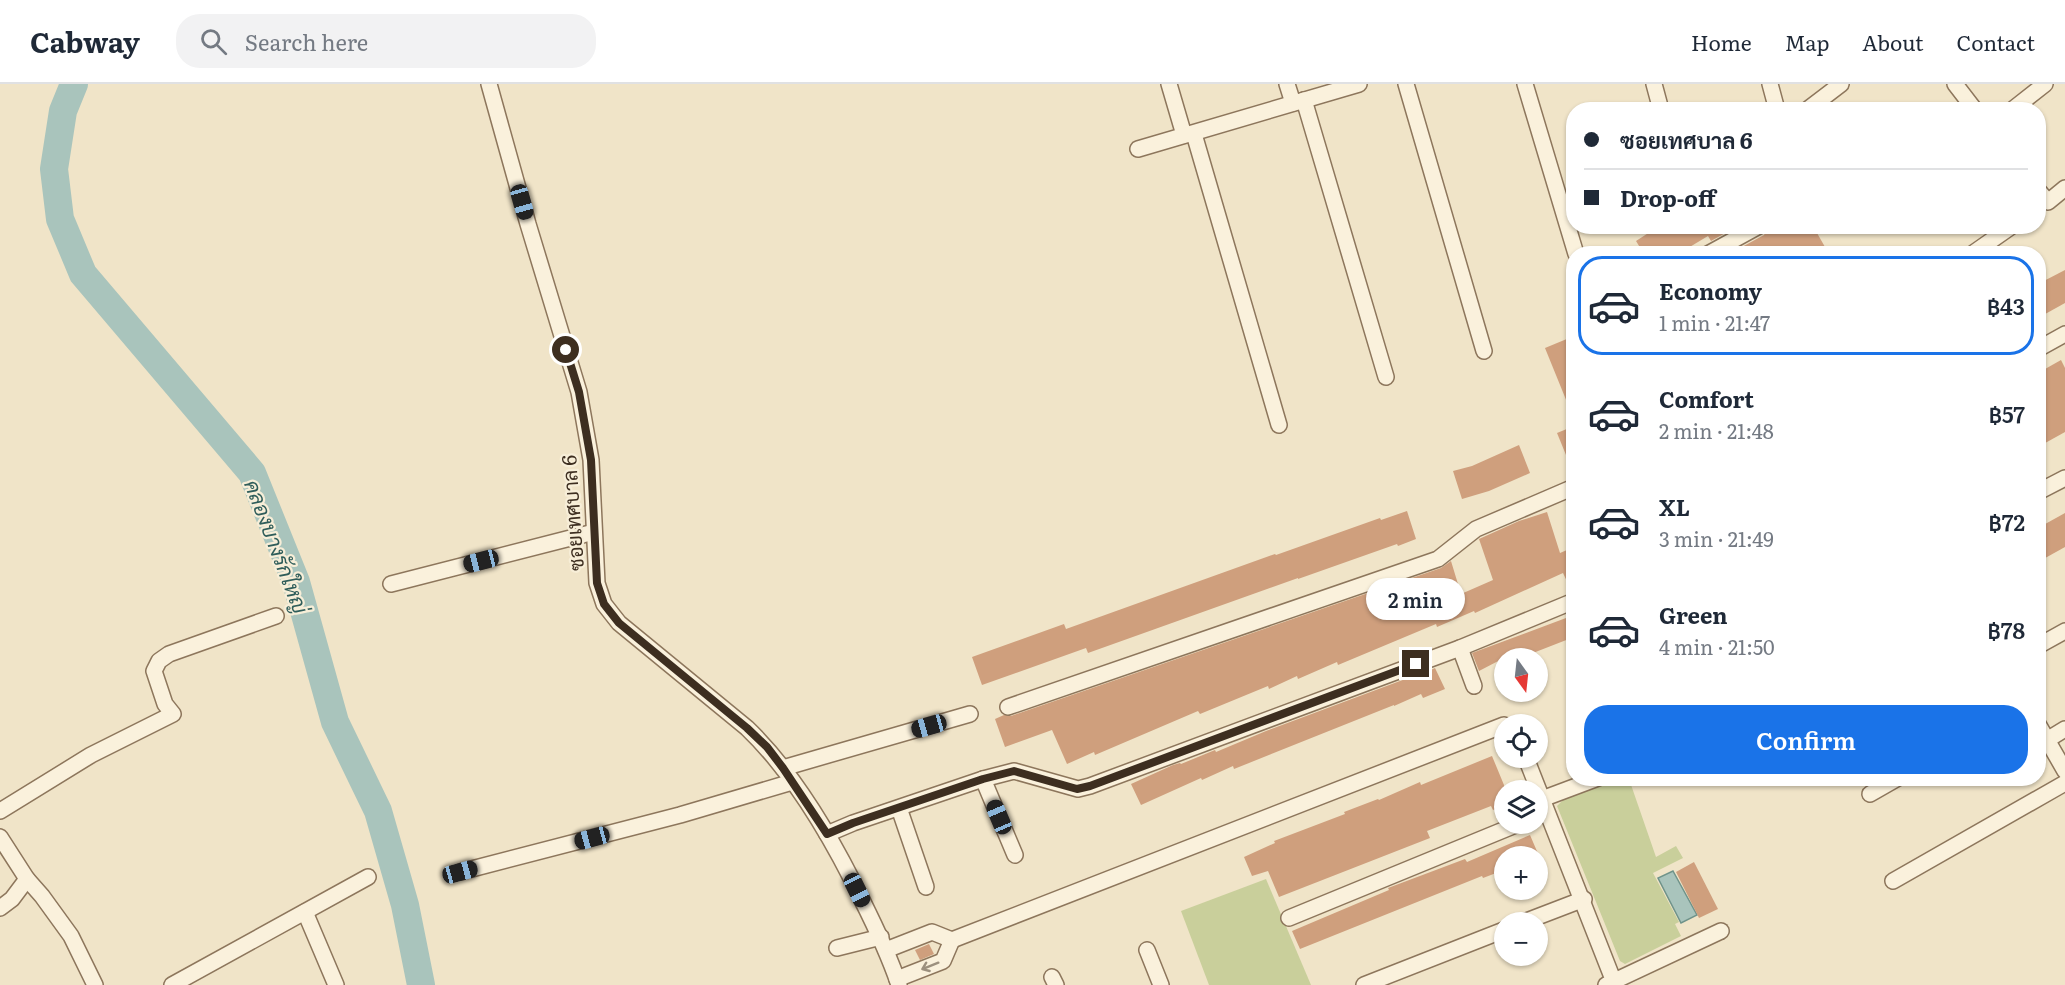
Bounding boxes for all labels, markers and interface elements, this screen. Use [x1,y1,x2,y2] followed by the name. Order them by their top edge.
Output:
[176,14,596,68] search box
[30,20,140,62] text: Cabway
[197,25,230,58] icon: search
[245,25,368,58] text: Search here
[1691,26,1752,57] text: Home
[1785,26,1829,57] text: Map
[1862,26,1924,57] text: About
[1957,26,2035,57] text: Contact
[1620,123,1753,156] text: ซอยเทศบาล 6
[1620,181,1716,214] text: Drop-off
[508,182,536,222] car
[1659,274,1762,307] text: Economy
[1587,279,1641,333] icon: car
[1987,289,2025,322] text: ฿43
[1659,307,1770,337] text: 1 min · 21:47
[552,336,579,363] route start
[1659,382,1754,415] text: Comfort
[1587,387,1641,441] icon: car
[1989,397,2025,430] text: ฿57
[1659,415,1774,445] text: 2 min · 21:48
[552,454,590,572] street label: ซอยเทศบาล 6
[238,475,318,618] water label: คลองบางรักใหญ่
[1659,490,1690,523] text: XL
[1587,495,1641,549] icon: car
[1989,505,2025,538] text: ฿72
[1659,523,1774,553] text: 3 min · 21:49
[461,548,501,574] car
[1366,577,1466,619] callout: 2 min
[1388,584,1443,614] text: 2 min
[1659,598,1728,631] text: Green
[1587,603,1641,657] icon: car
[1988,613,2025,646] text: ฿78
[1659,631,1775,661] text: 4 min · 21:50
[1494,648,1548,702] north arrow
[1494,648,1548,966] map controls
[1402,650,1429,677] route end
[1584,705,2028,774] button: Confirm
[909,712,949,740] car
[1494,714,1548,768] button: locate
[1494,780,1548,834] button: layers
[984,797,1014,837] car
[572,825,612,851] car
[1494,846,1548,900] button: +
[440,859,480,885] car
[841,870,873,910] car
[1494,912,1548,966] button: −
[922,961,940,972] one-way arrow

